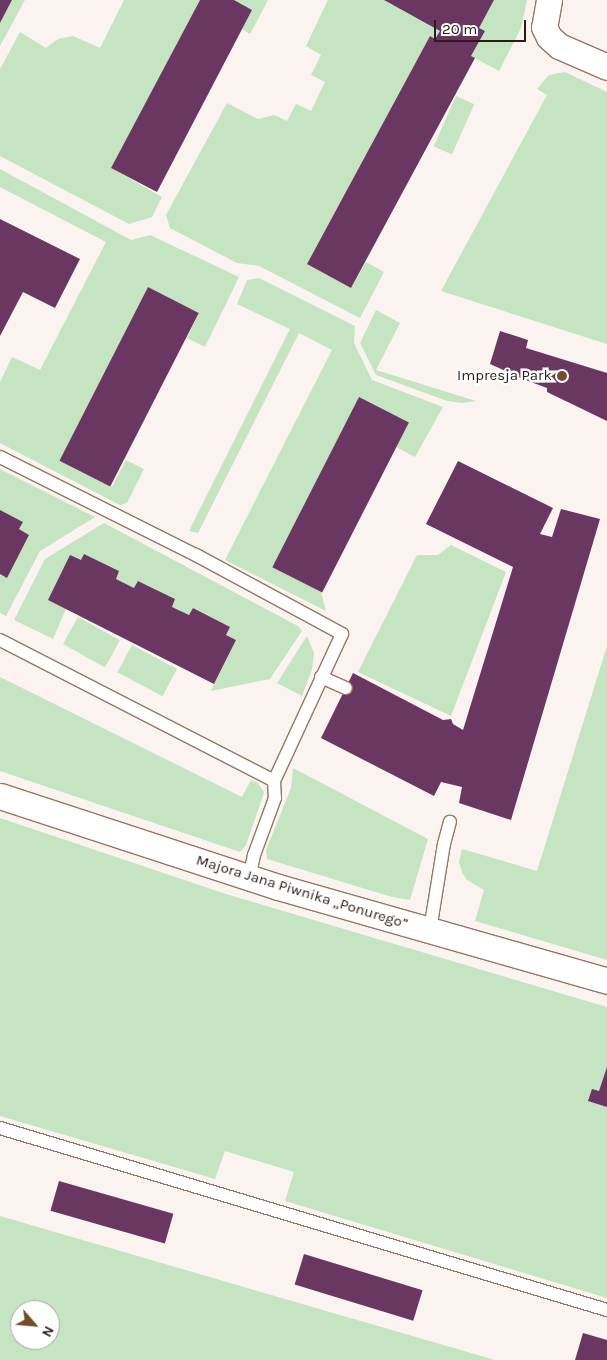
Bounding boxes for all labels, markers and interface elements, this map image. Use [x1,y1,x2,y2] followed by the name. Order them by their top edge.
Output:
[437,10,530,42] scale bar
[442,20,477,38] text: 20 m
[457,367,552,385] place label: Impresja Park
[556,370,568,382] marker: Impresja Park
[194,851,410,933] street label: Majora Jana Piwnika „Ponurego”
[10,1300,60,1350] north arrow
[38,1323,58,1340] text: N

